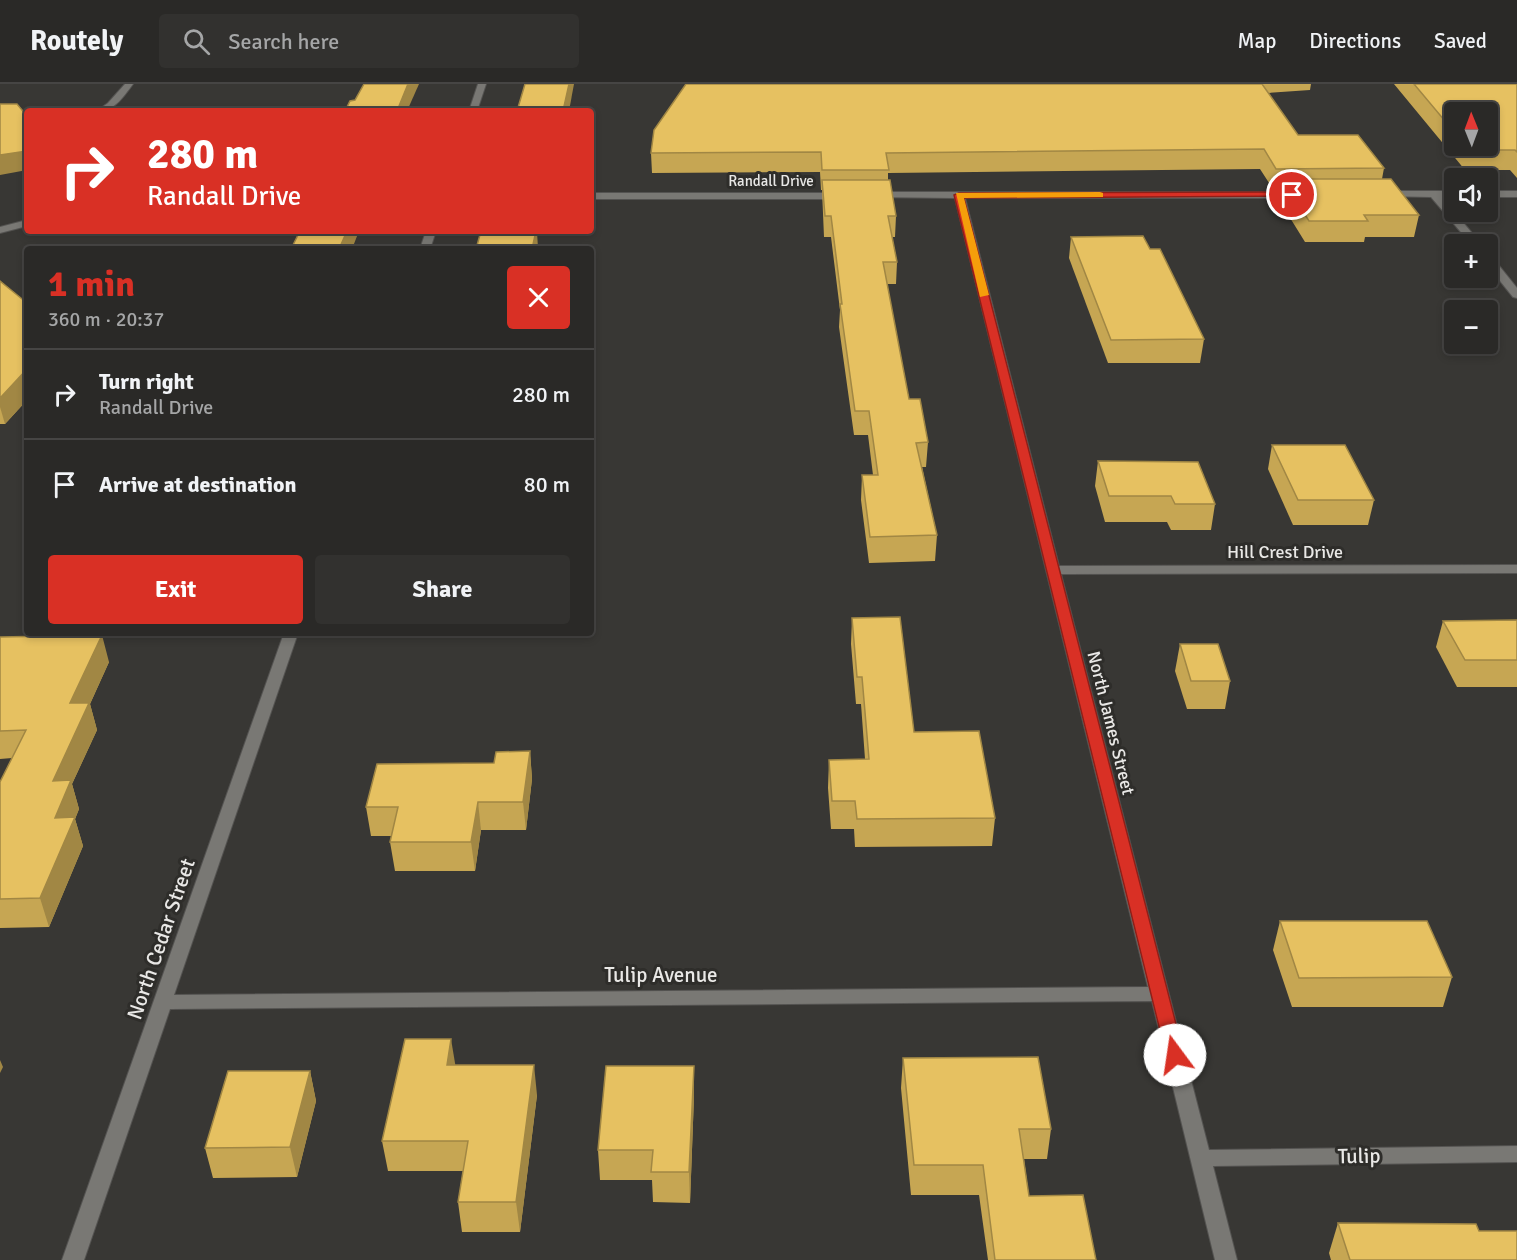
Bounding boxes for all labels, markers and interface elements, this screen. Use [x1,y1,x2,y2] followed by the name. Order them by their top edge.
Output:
[159,14,579,68] search box
[30,24,123,58] text: Routely
[180,25,213,58] icon: search
[228,28,339,55] text: Search here
[1238,28,1276,54] text: Map
[1309,28,1401,54] text: Directions
[1434,28,1487,54] text: Saved
[1444,102,1498,156] north arrow
[1444,102,1498,354] map controls
[147,129,258,180] text: 280 m
[48,132,126,210] icon: right
[1444,168,1498,222] button: sound
[1266,169,1317,220] pin
[728,172,814,190] street label: Randall Drive
[1275,178,1308,211] icon: arrive
[147,180,301,213] text: Randall Drive
[1444,234,1498,288] button: +
[48,262,135,307] text: 1 min
[507,266,570,329] button: close
[1444,300,1498,354] button: −
[48,307,164,332] text: 360 m · 20:37
[99,368,194,395] text: Turn right
[48,378,81,411] icon: right
[512,381,570,408] text: 280 m
[99,395,213,420] text: Randall Drive
[48,468,81,501] icon: arrive
[99,471,296,498] text: Arrive at destination
[524,471,570,498] text: 80 m
[1227,541,1343,563] street label: Hill Crest Drive
[48,555,303,624] button: Exit
[315,555,570,624] button: Share
[1082,649,1140,797] street label: North James Street
[121,855,201,1023] street label: North Cedar Street
[604,962,718,988] street label: Tulip Avenue
[1143,1023,1207,1087] position arrow
[1337,1143,1381,1169] street label: Tulip

